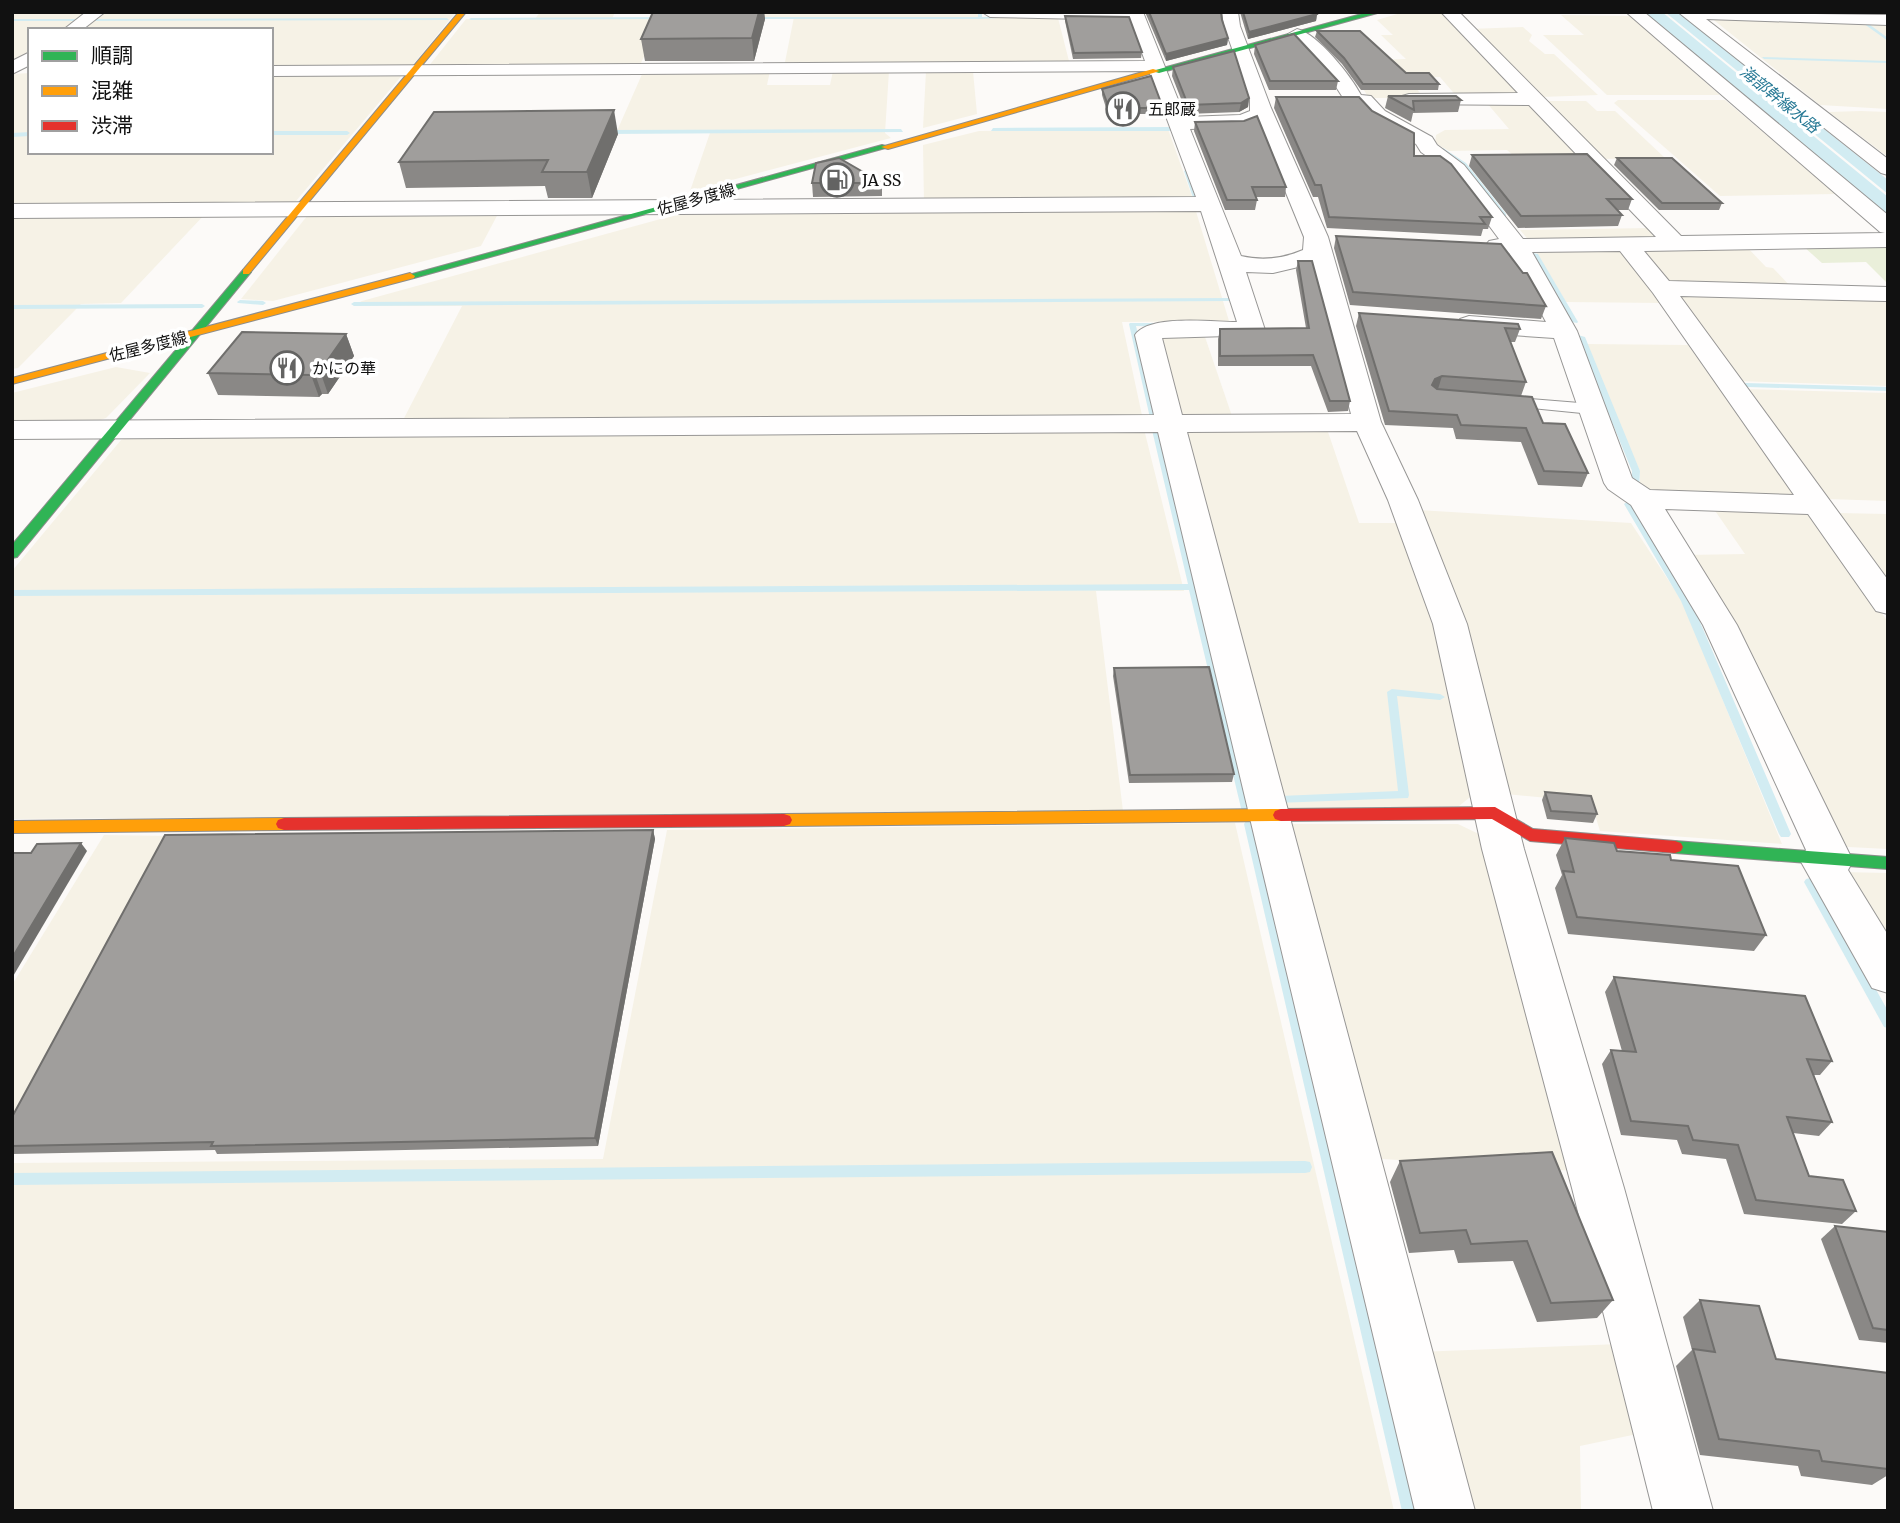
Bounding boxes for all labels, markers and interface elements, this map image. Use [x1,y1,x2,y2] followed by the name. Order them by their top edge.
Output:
[28,28,273,154] legend
[91,42,133,69] text: 順調
[1736,61,1825,138] water label: 海部幹線水路
[91,77,133,104] text: 混雑
[1104,90,1142,128] restaurant icon: 五郎蔵
[1148,99,1196,119] place label: 五郎蔵
[91,112,133,139] text: 渋滞
[818,161,856,199] fuel station icon: JA SS
[861,170,901,190] place label: JA SS
[655,179,737,219] street label: 佐屋多度線
[107,327,189,365] street label: 佐屋多度線
[268,349,306,387] restaurant icon: かにの華
[312,358,376,378] place label: かにの華

